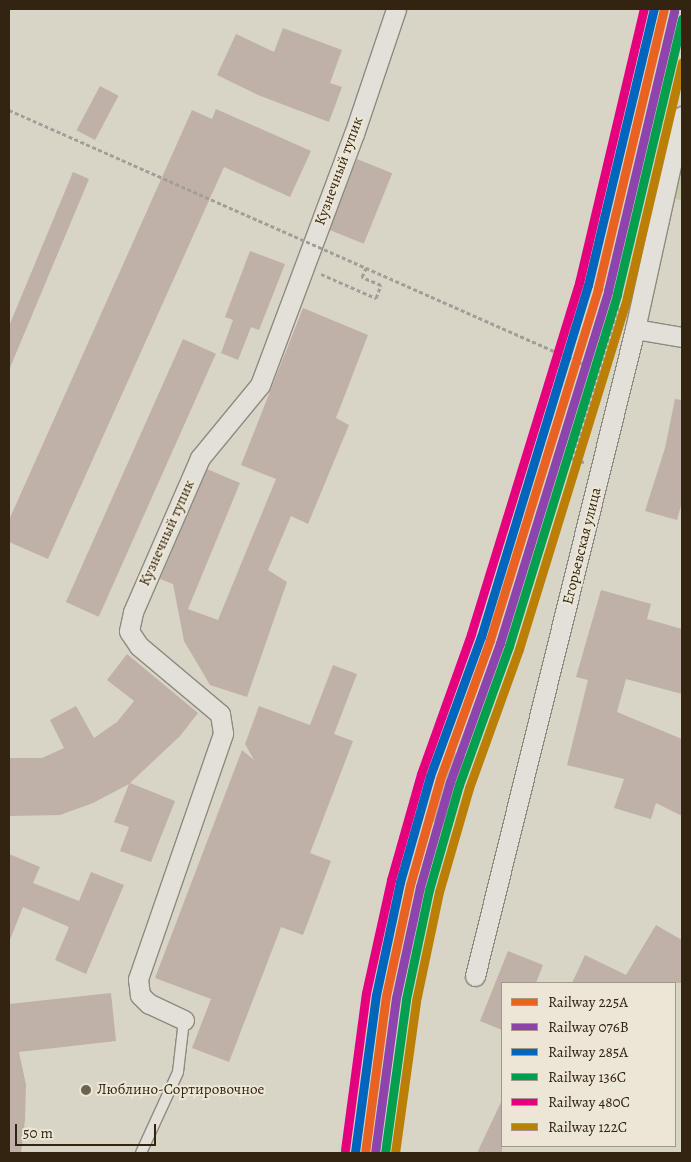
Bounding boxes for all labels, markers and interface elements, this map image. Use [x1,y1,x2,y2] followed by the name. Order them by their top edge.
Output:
[311,114,367,228] street label: Кузнечный тупик
[136,477,198,589] street label: Кузнечный тупик
[559,486,605,606] street label: Егорьевская улица
[501,982,676,1147] legend
[548,992,628,1012] text: Railway 225А
[548,1017,629,1037] text: Railway 076В
[548,1042,628,1062] text: Railway 285А
[548,1067,626,1087] text: Railway 136С
[97,1081,264,1099] place label: Люблино-Сортировочное
[79,1083,93,1097] marker: Люблино-Сортировочное
[548,1092,630,1112] text: Railway 480С
[18,1114,159,1146] scale bar
[548,1117,627,1137] text: Railway 122С
[23,1123,53,1143] text: 50 m

